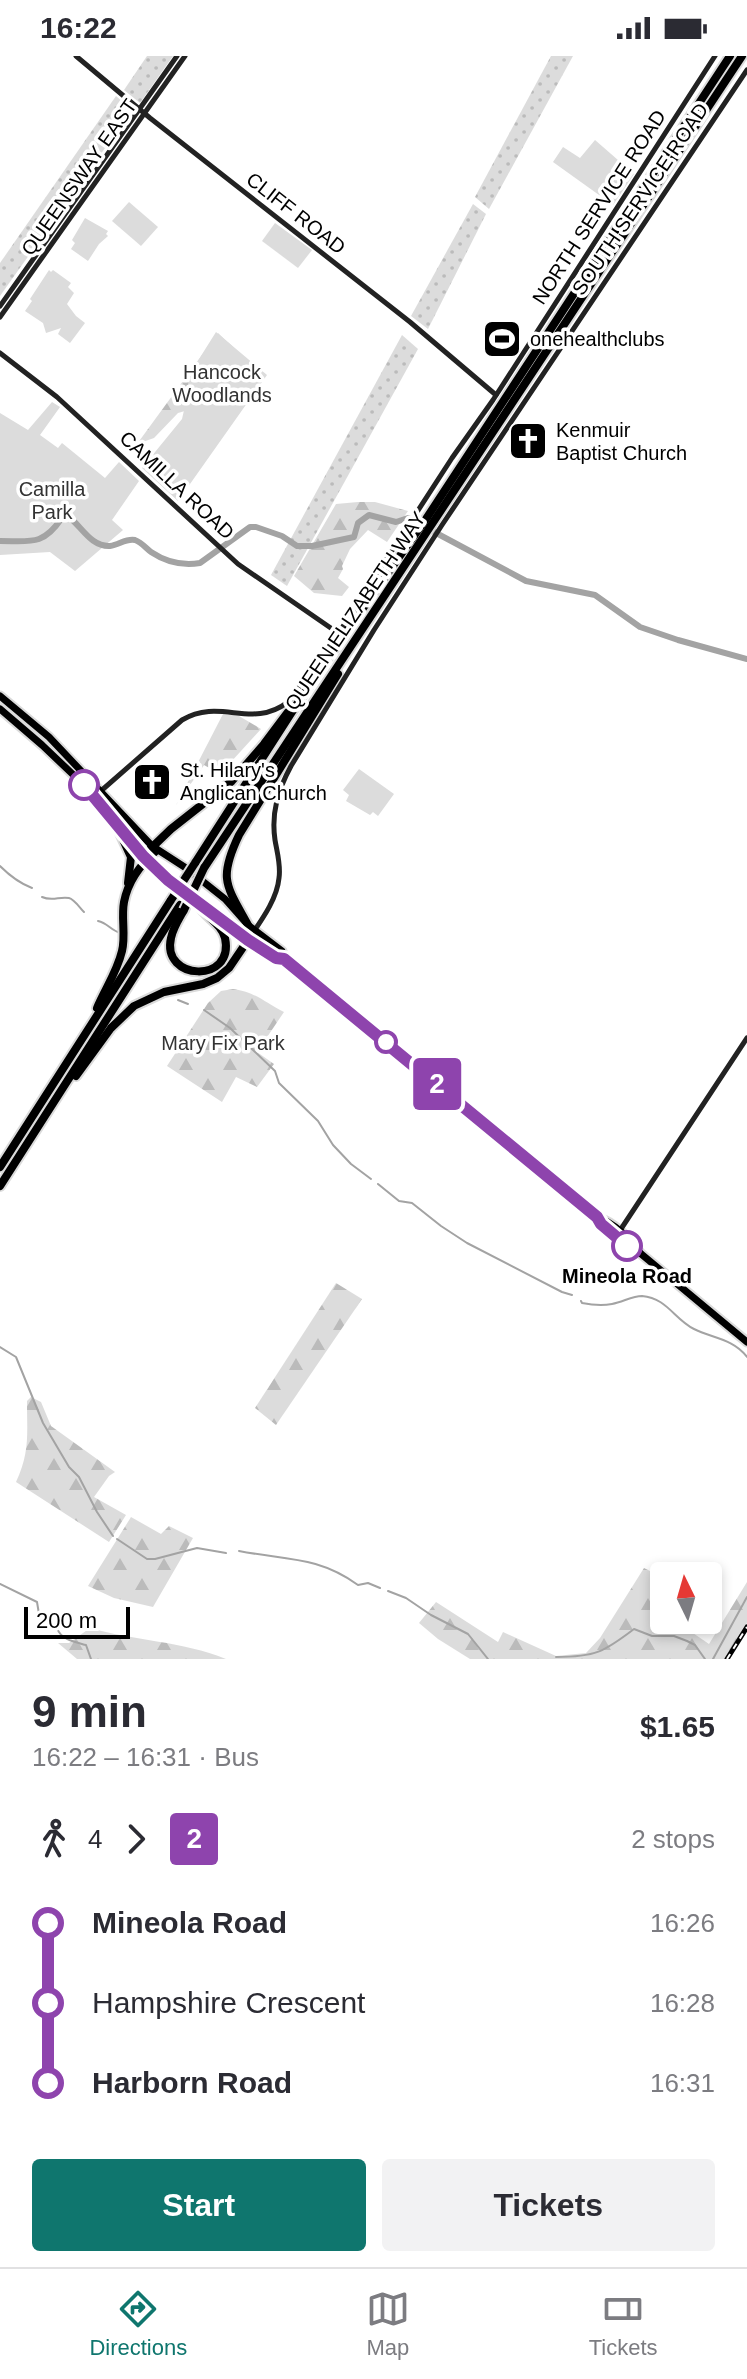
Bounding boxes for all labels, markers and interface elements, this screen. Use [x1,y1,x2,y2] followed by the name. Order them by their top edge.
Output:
[40,11,117,44] text: 16:22
[17,95,141,259] street label: QUEENSWAY EAST
[568,99,712,299] street label: SOUTH SERVICE ROAD
[528,106,670,308] street label: NORTH SERVICE ROAD
[242,168,350,258] street label: CLIFF ROAD
[481,318,523,360] sports icon: onehealthclubs
[530,328,665,350] place label: onehealthclubs
[172,361,272,406] park label: Hancock Woodlands
[556,419,687,464] place label: Kenmuir Baptist Church
[507,420,549,462] church icon: Kenmuir Baptist Church
[115,427,239,543] street label: CAMILLA ROAD
[19,478,86,523] park label: Camilla Park
[280,508,430,714] street label: QUEEN ELIZABETH WAY
[180,759,327,804] place label: St. Hilary's Anglican Church
[131,761,173,803] church icon: St. Hilary's Anglican Church
[69,770,99,800] unlabelled marker
[375,1031,397,1053] unlabelled marker
[161,1032,286,1054] park label: Mary Fix Park
[411,1058,463,1110] line badge: 2
[429,1068,445,1099] text: 2
[612,1231,642,1261] marker: Mineola Road
[562,1265,692,1287] place label: Mineola Road
[650,1562,722,1634] north arrow
[650,1562,722,1634] map controls
[24,1603,130,1639] scale bar
[36,1608,97,1633] text: 200 m
[32,1687,147,1736] text: 9 min
[640,1710,715,1743] text: $1.65
[32,1742,259,1772] text: 16:22 – 16:31 · Bus
[32,1817,76,1861] icon: walk
[114,1817,158,1861] icon: forward
[186,1823,202,1854] text: 2
[88,1824,102,1854] text: 4
[631,1824,715,1854] text: 2 stops
[92,1906,287,1939] text: Mineola Road
[650,1908,715,1938] text: 16:26
[92,1986,365,2019] text: Hampshire Crescent
[650,1988,715,2018] text: 16:28
[92,2066,292,2099] text: Harborn Road
[650,2068,715,2098] text: 16:31
[32,2159,366,2251] button: Start
[382,2159,715,2251] button: Tickets
[89,2287,187,2361] tab: Directions
[366,2287,410,2361] tab: Map
[589,2287,658,2361] tab: Tickets

